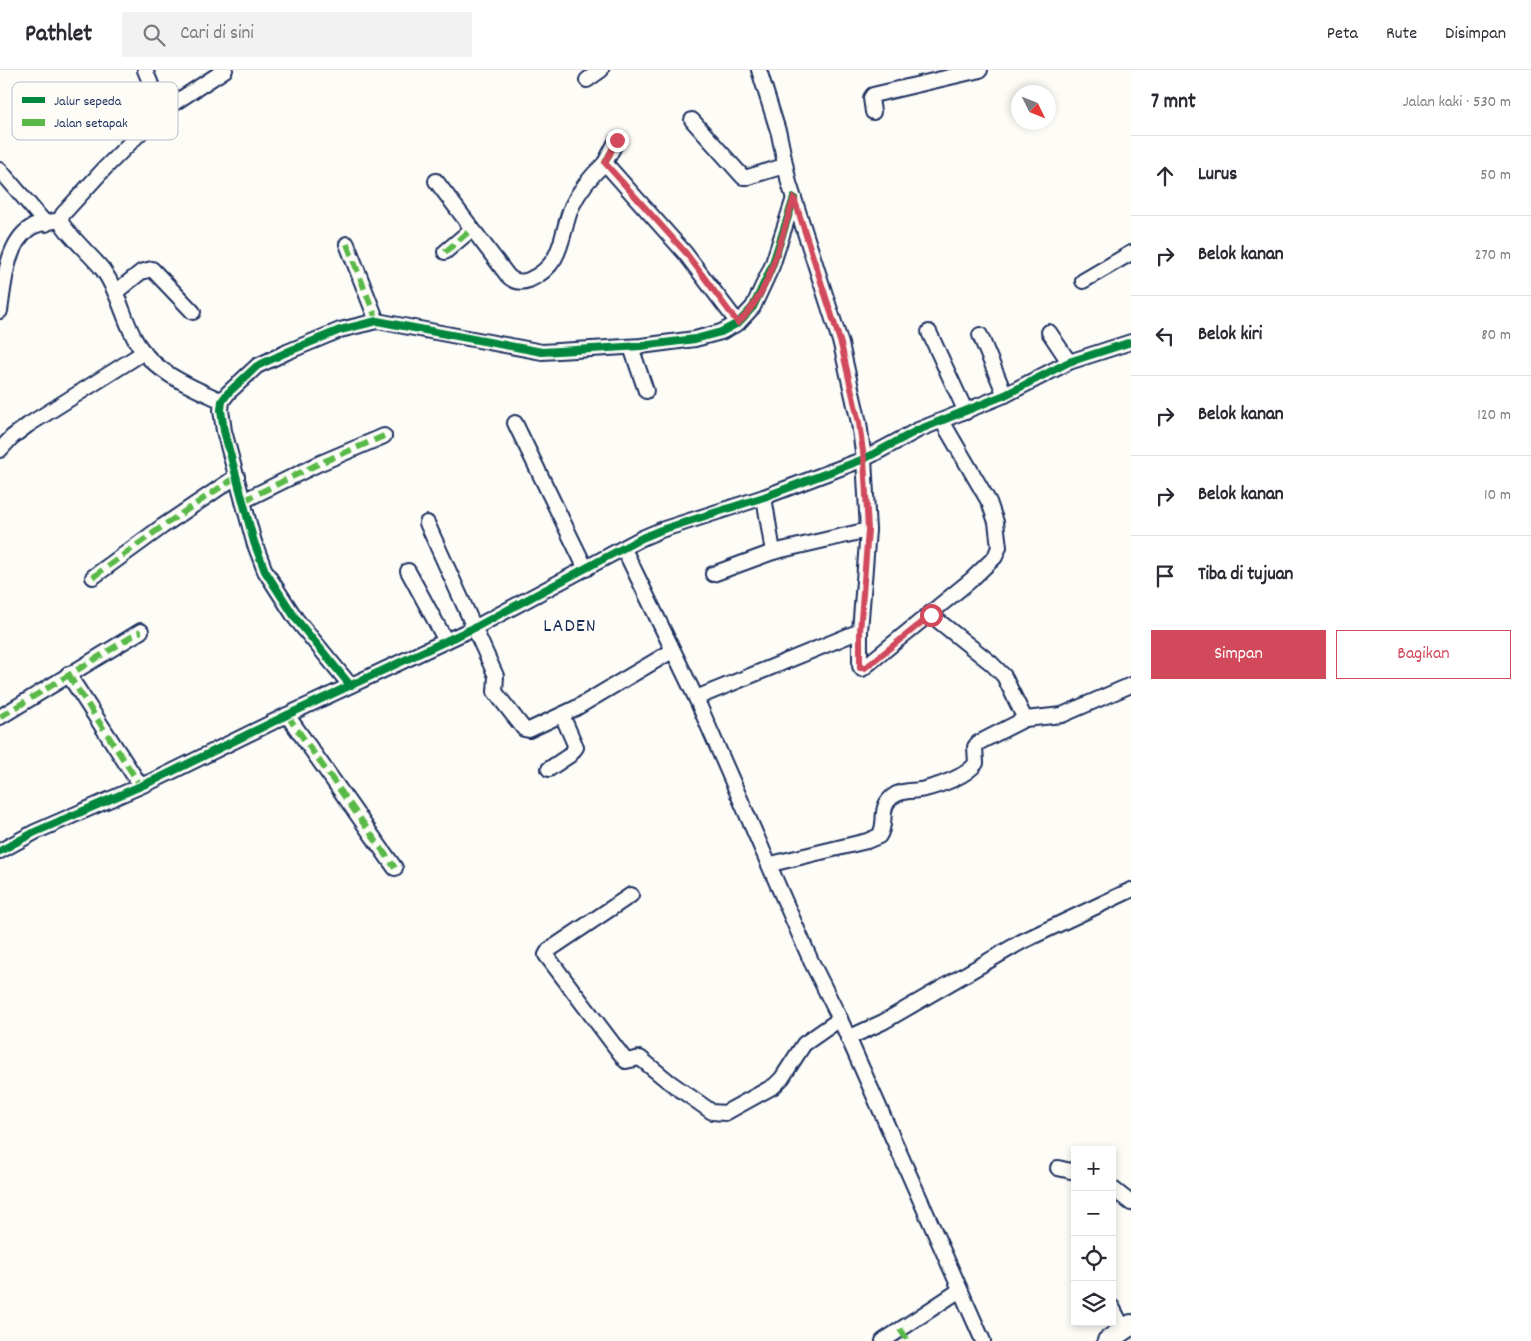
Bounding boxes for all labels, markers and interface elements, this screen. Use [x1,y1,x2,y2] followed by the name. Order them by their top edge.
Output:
[122,12,472,57] search box
[25,18,92,52] text: Pathlet
[140,21,168,49] icon: search
[180,21,254,48] text: Cari di sini
[1327,22,1358,47] text: Peta
[1386,22,1417,47] text: Rute
[1445,22,1506,47] text: Disimpan
[12,82,178,140] legend
[1011,85,1056,130] north arrow
[1151,88,1196,118] text: 7 mnt
[1403,91,1511,114] text: Jalan kaki · 530 m
[54,92,122,112] text: Jalur sepeda
[54,114,128,134] text: Jalan setapak
[606,129,629,152] route end
[1151,162,1179,190] icon: ahead
[1198,162,1237,189] text: Lurus
[1480,164,1511,187] text: 50 m
[1151,242,1179,270] icon: right
[1198,242,1284,269] text: Belok kanan
[1475,244,1511,267] text: 270 m
[1151,322,1179,350] icon: left
[1198,322,1262,349] text: Belok kiri
[1481,324,1511,347] text: 80 m
[1151,402,1179,430] icon: right
[1198,402,1284,429] text: Belok kanan
[1477,404,1511,427] text: 120 m
[1151,482,1179,510] icon: right
[1198,482,1284,509] text: Belok kanan
[1484,484,1511,507] text: 10 m
[1151,562,1179,590] icon: arrive
[1198,562,1293,589] text: Tiba di tujuan
[920,604,943,627] route start
[543,613,597,641] district label: LADEN
[1151,630,1326,679] button: Simpan
[1336,630,1511,679] button: Bagikan
[1071,1146,1116,1326] map controls
[1071,1146,1116,1191] button: +
[1071,1191,1116,1236] button: −
[1071,1236,1116,1281] button: locate
[1071,1281,1116,1326] button: layers

